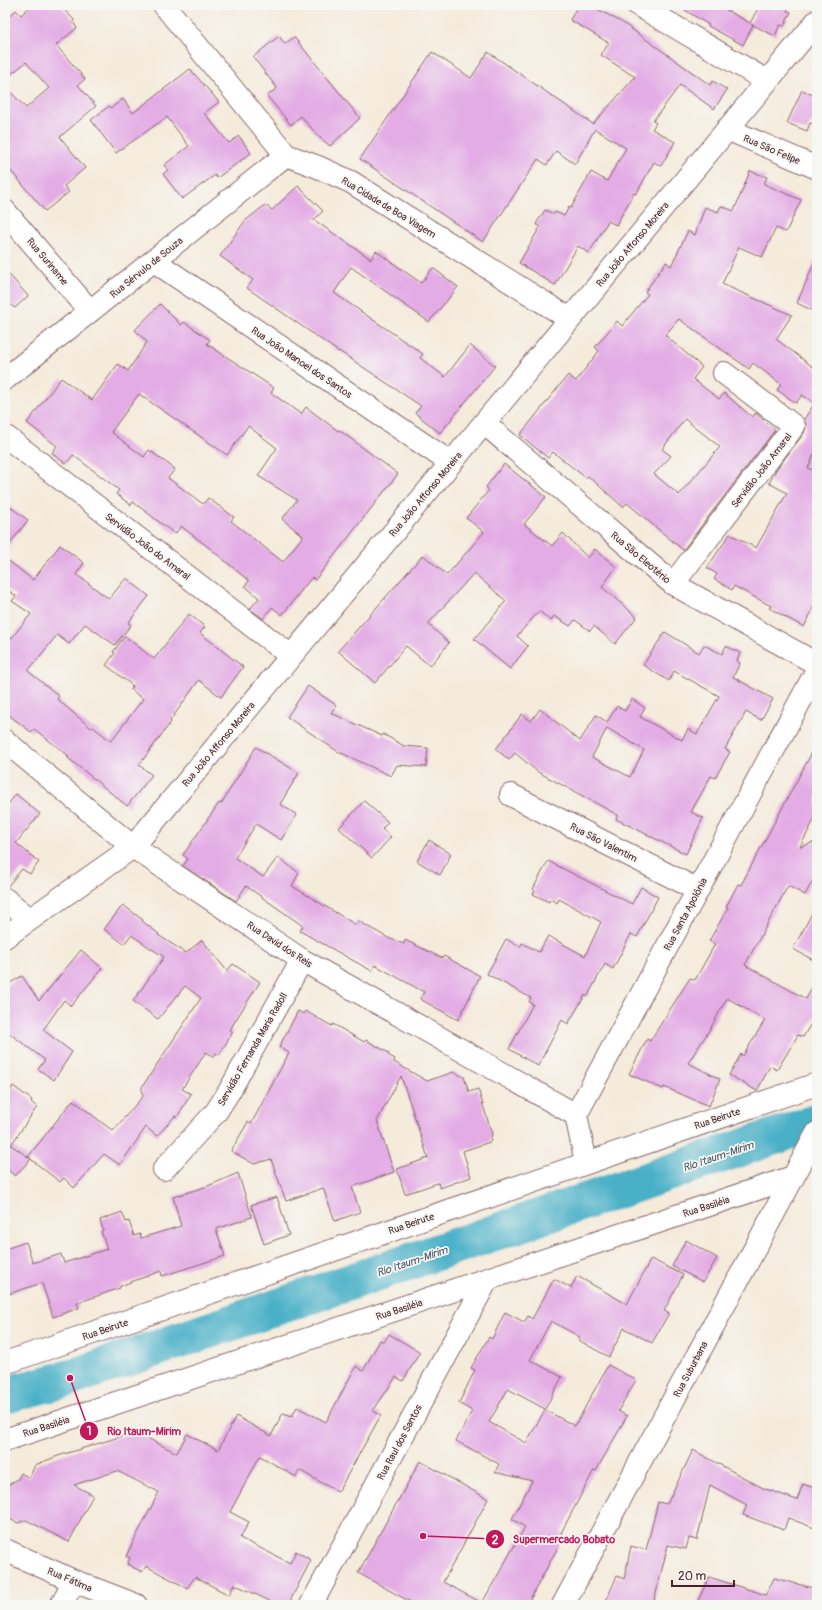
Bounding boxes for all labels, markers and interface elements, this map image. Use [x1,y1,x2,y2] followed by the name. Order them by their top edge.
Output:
[741,133,802,167] street label: Rua São Felipe
[339,175,438,241] street label: Rua Cidade de Boa Viagem
[594,199,672,290] street label: Rua João Affonso Moreira
[108,235,186,301] street label: Rua Sérvulo de Souza
[24,236,70,288] street label: Rua Suriname
[249,325,355,401] street label: Rua João Manoel dos Santos
[729,431,795,510] street label: Servidão João Amaral
[387,449,465,540] street label: Rua João Affonso Moreira
[102,511,192,583] street label: Servidão João do Amaral
[608,529,673,587] street label: Rua São Eleotério
[180,699,258,790] street label: Rua João Affonso Moreira
[568,821,639,865] street label: Rua São Valentim
[662,876,710,953] street label: Rua Santa Apolônia
[244,919,315,971] street label: Rua David dos Reis
[215,991,290,1108] street label: Servidão Fernanda Maria Radoll
[693,1106,742,1132] street label: Rua Beirute
[681,1138,756,1175] water label: Rio Itaum-Mirim
[681,1194,731,1220] street label: Rua Basiléia
[387,1211,436,1237] street label: Rua Beirute
[375,1243,450,1280] water label: Rio Itaum-Mirim
[374,1297,424,1323] street label: Rua Basiléia
[81,1317,130,1343] street label: Rua Beirute
[671,1339,711,1399] street label: Rua Suburbana
[375,1402,425,1482] street label: Rua Raul dos Santos
[21,1414,71,1440] street label: Rua Basiléia
[79,1420,189,1443] callout: Rio Itaum-Mirim
[87,1424,91,1439] text: 1
[107,1425,181,1438] text: Rio Itaum-Mirim
[485,1528,623,1551] callout: Supermercado Bobato
[492,1533,499,1548] text: 2
[513,1533,615,1546] text: Supermercado Bobato
[672,1562,734,1588] scale bar
[45,1565,94,1595] street label: Rua Fátima
[678,1569,707,1584] text: 20 m

